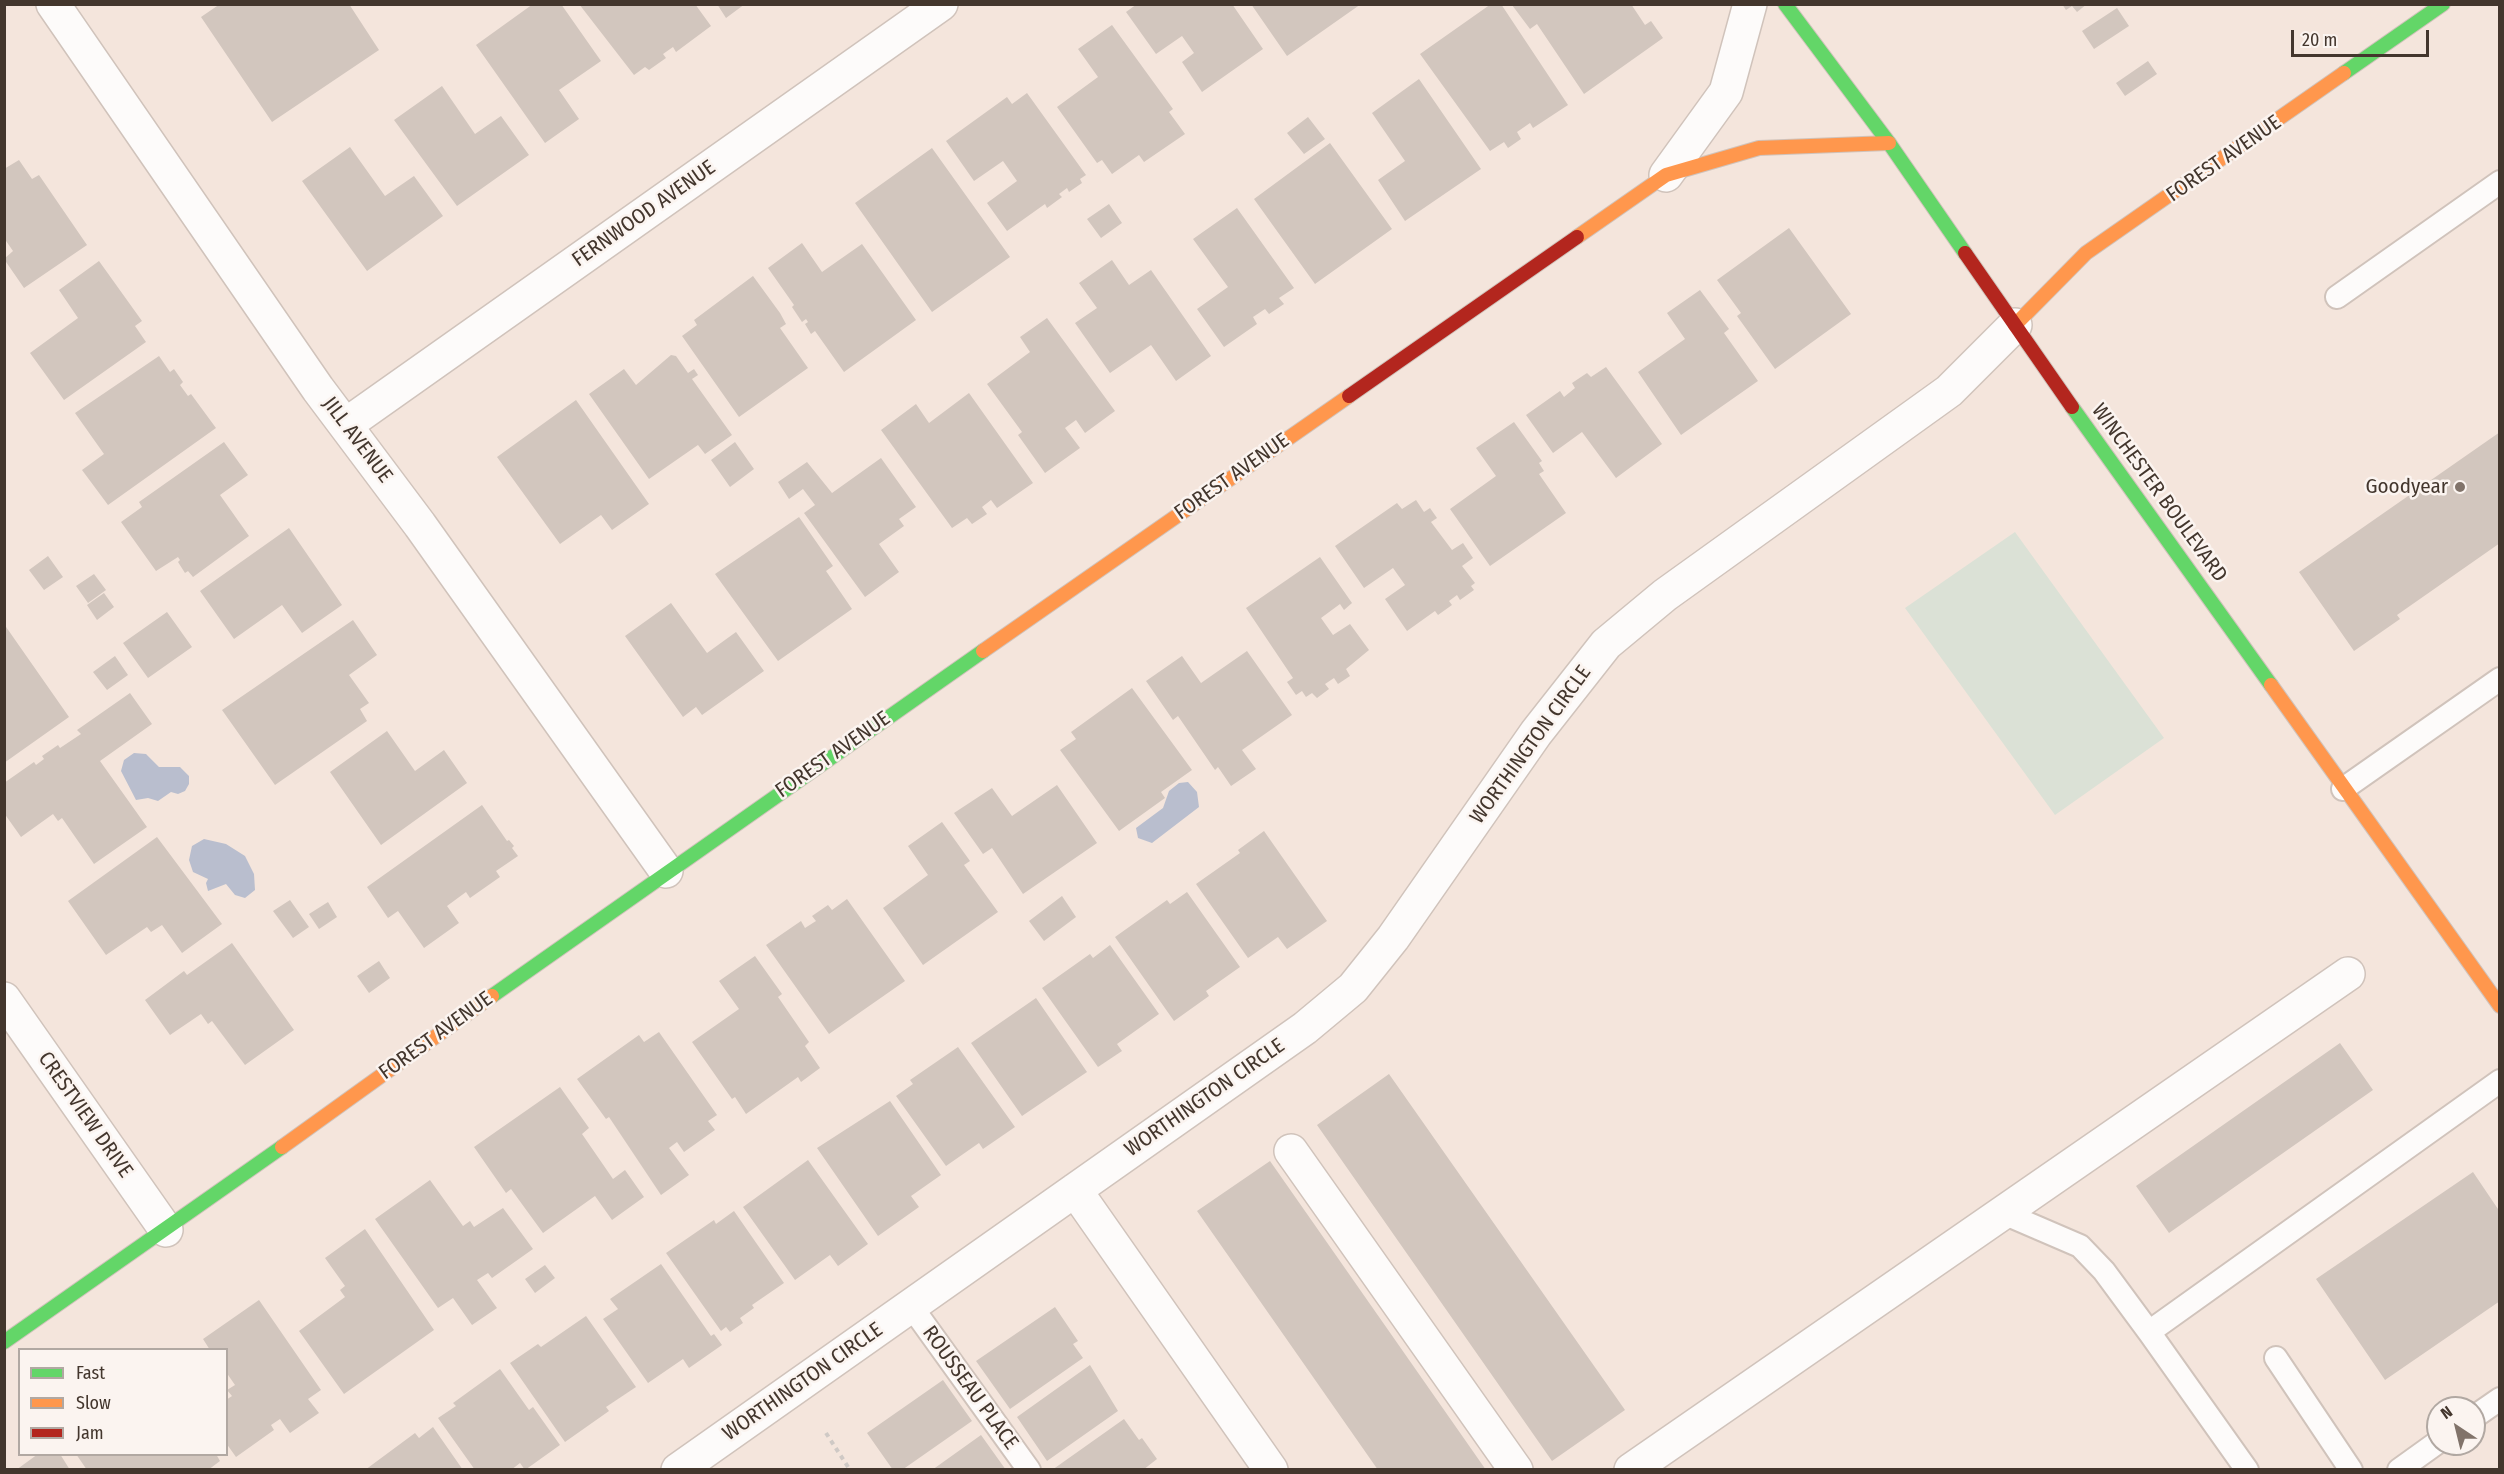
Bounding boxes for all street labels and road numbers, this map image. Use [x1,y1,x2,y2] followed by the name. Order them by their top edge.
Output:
[2162,110,2286,208] street label: FOREST AVENUE
[568,155,720,273] street label: FERNWOOD AVENUE
[317,392,397,488] street label: JILL AVENUE
[2086,399,2232,587] street label: WINCHESTER BOULEVARD
[1170,428,1294,526] street label: FOREST AVENUE
[1465,661,1597,829] street label: WORTHINGTON CIRCLE
[771,706,895,804] street label: FOREST AVENUE
[374,986,498,1086] street label: FOREST AVENUE
[1120,1033,1290,1163] street label: WORTHINGTON CIRCLE
[32,1047,138,1183] street label: CRESTVIEW DRIVE
[718,1317,888,1447] street label: WORTHINGTON CIRCLE
[917,1321,1023,1455] street label: ROUSSEAU PLACE

